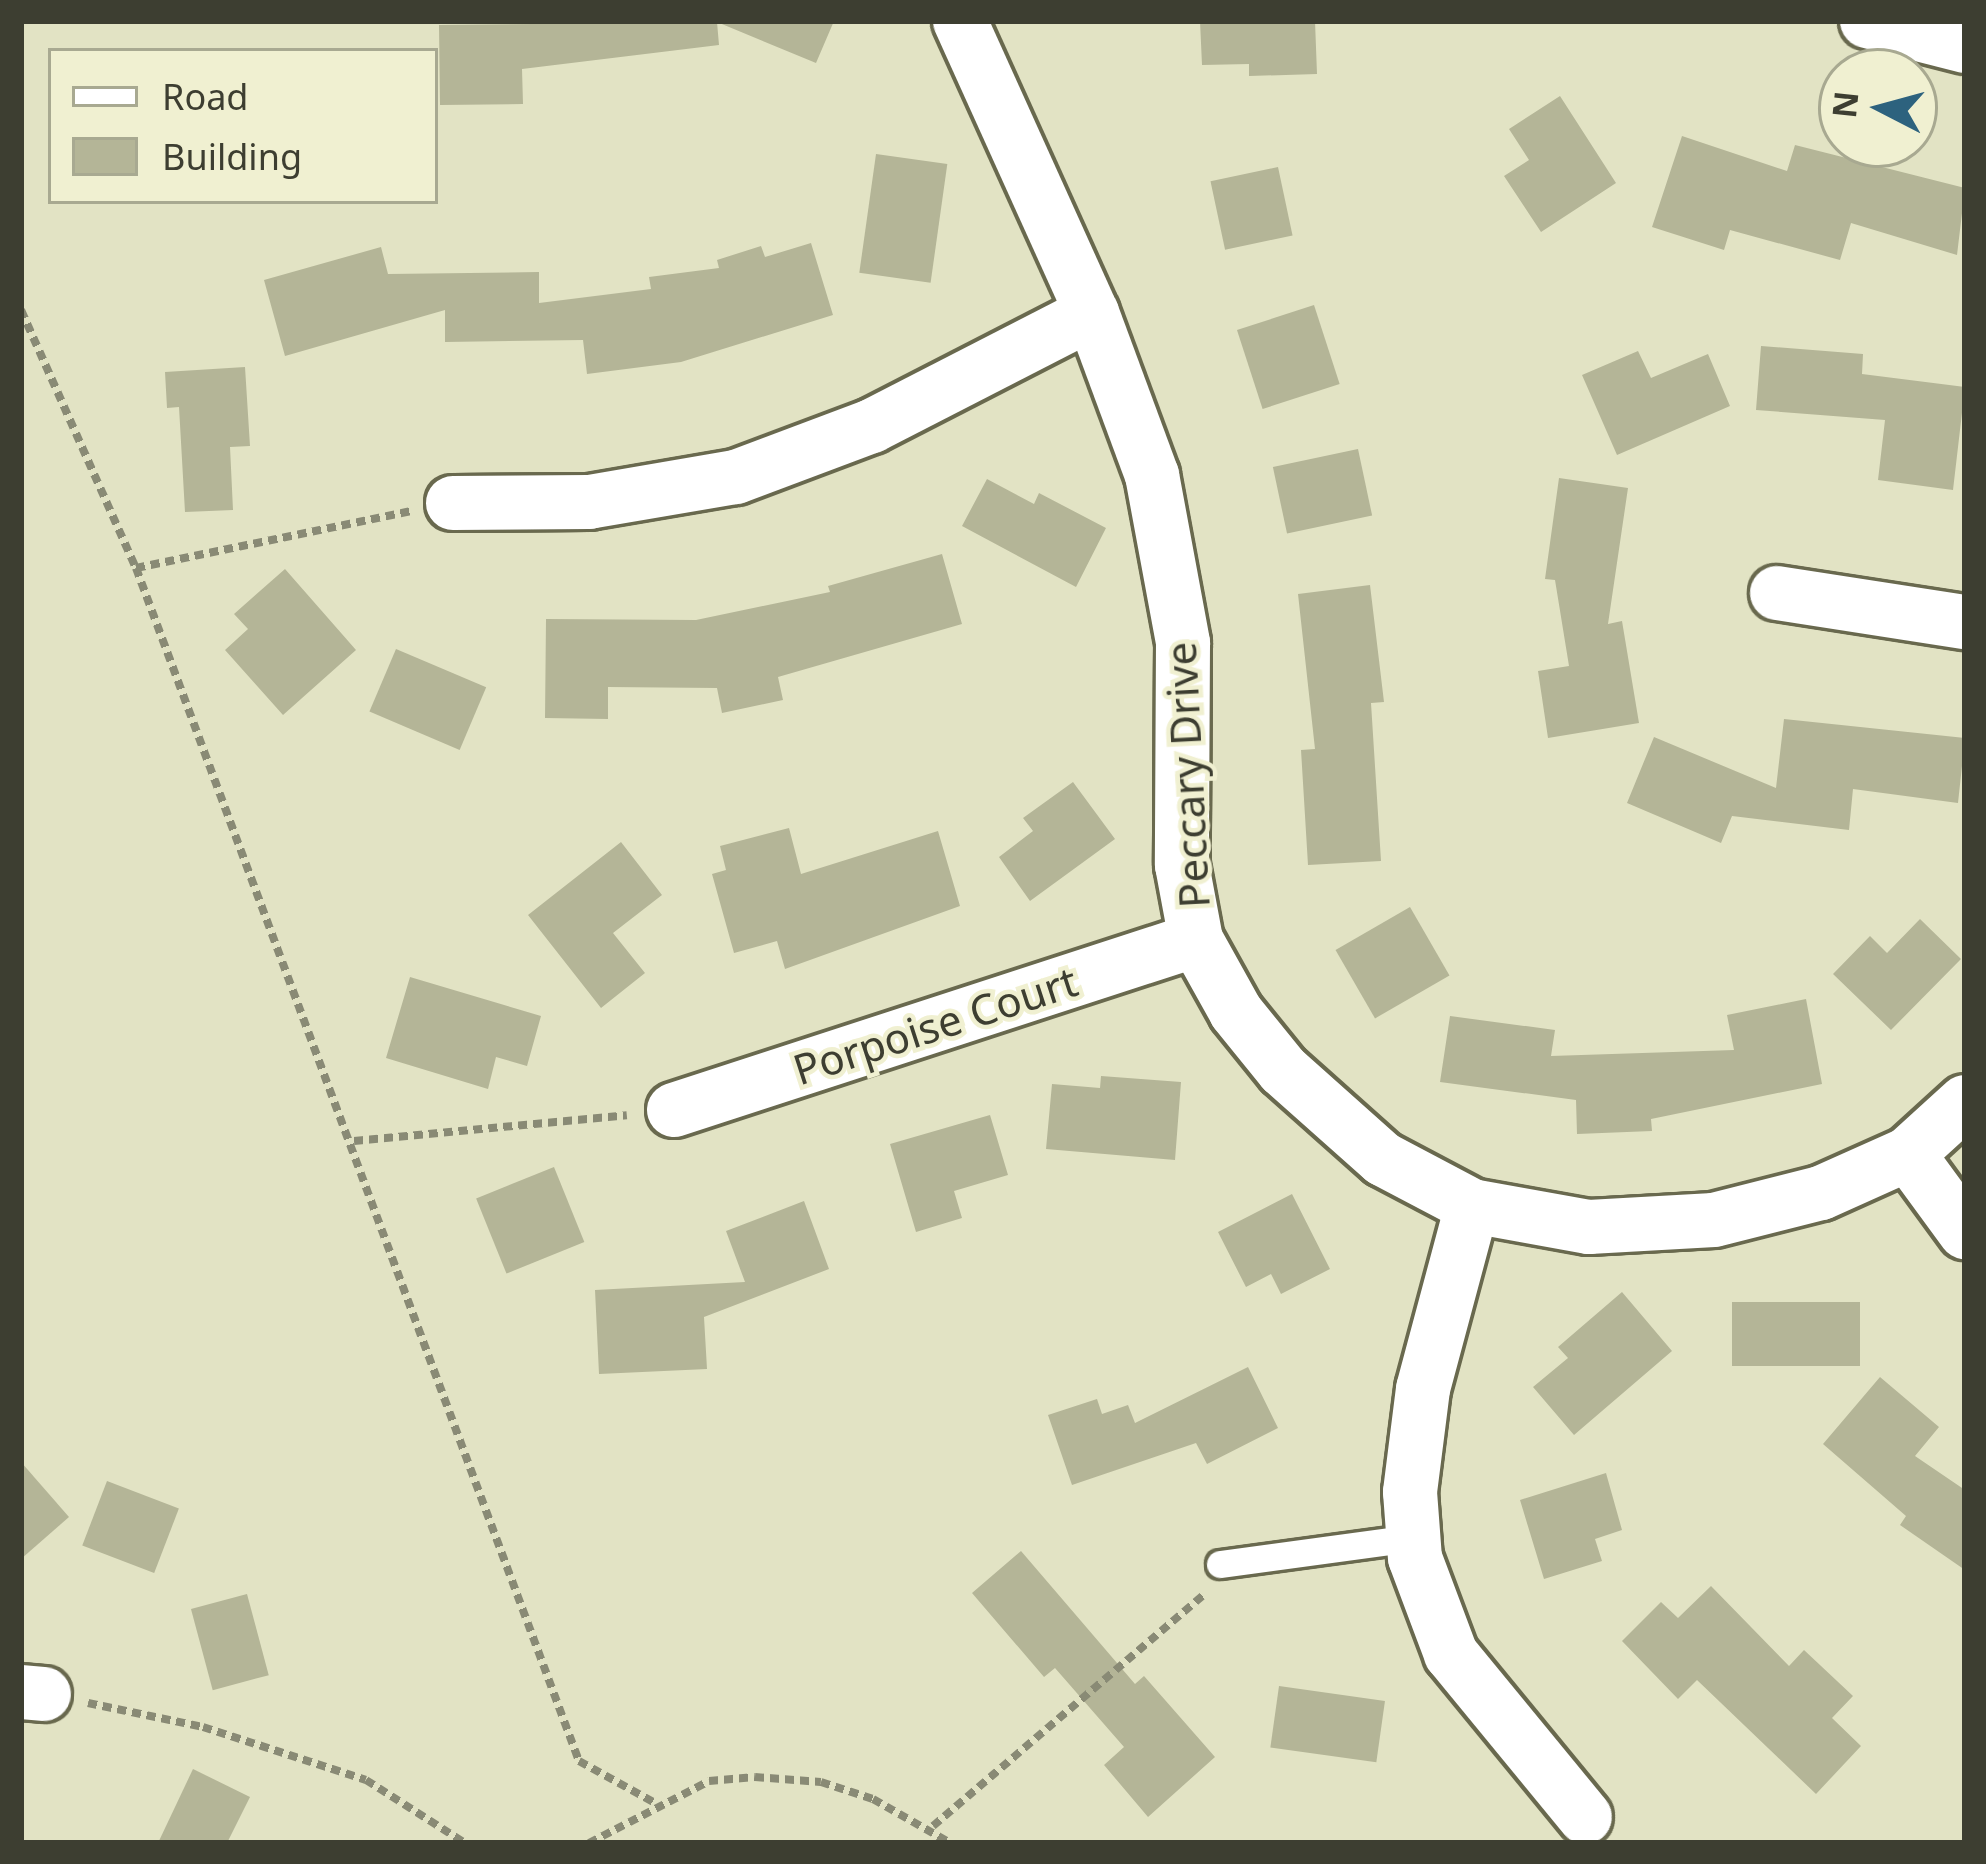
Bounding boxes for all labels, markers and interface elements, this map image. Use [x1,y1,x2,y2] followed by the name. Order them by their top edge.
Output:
[48,48,438,204] legend
[1818,48,1938,168] north arrow
[162,72,249,121] text: Road
[1821,89,1868,120] text: N
[162,132,302,181] text: Building
[1155,641,1219,909] street label: Peccary Drive
[787,955,1083,1095] street label: Porpoise Court

